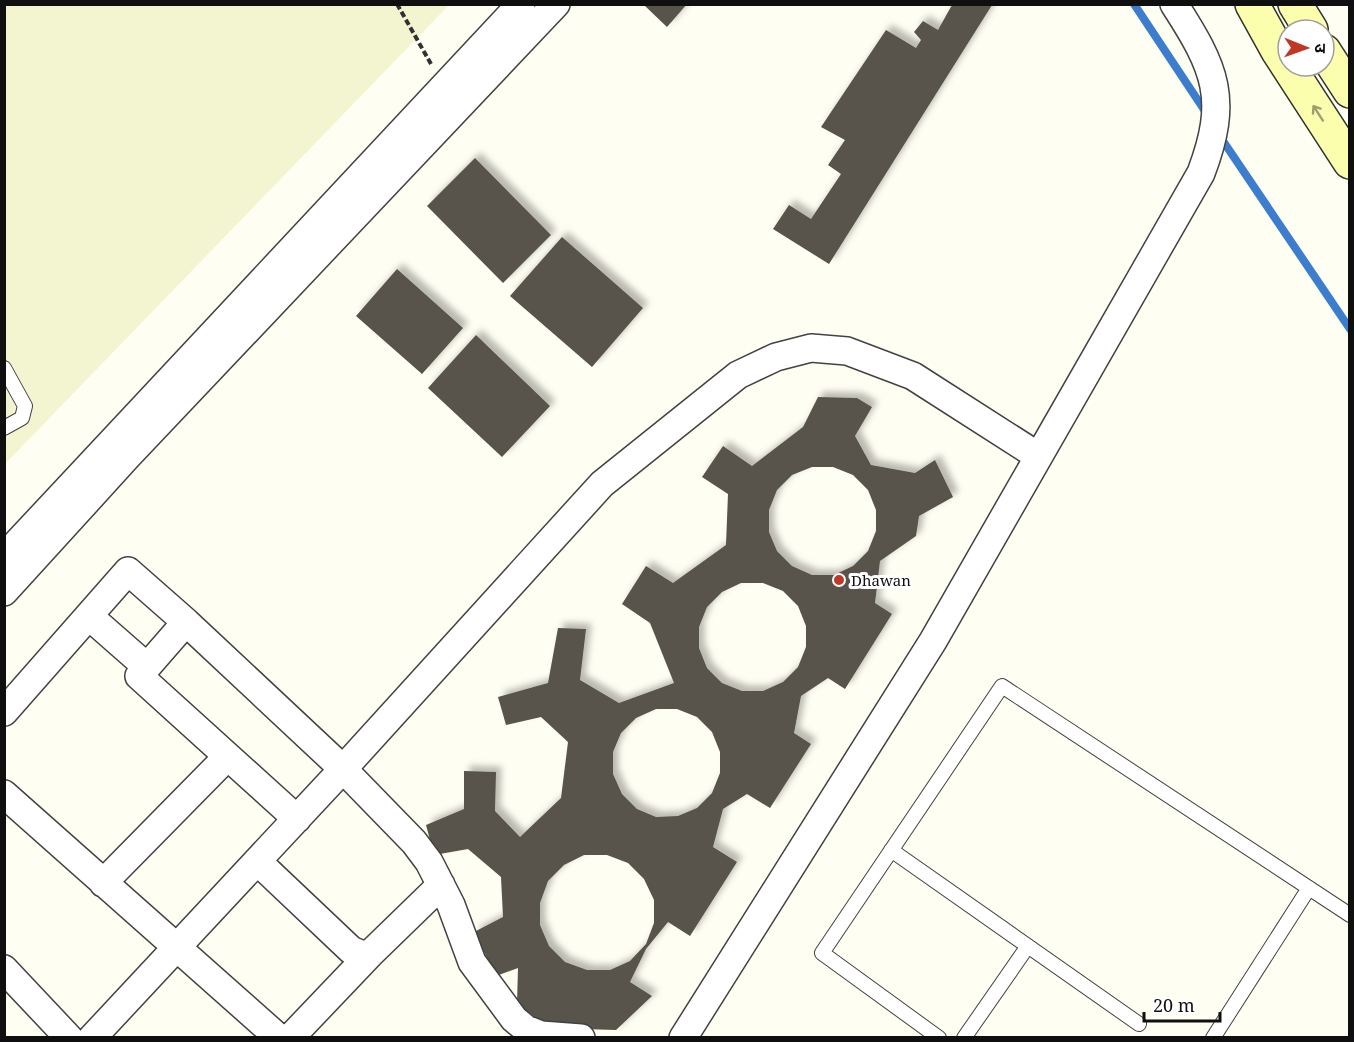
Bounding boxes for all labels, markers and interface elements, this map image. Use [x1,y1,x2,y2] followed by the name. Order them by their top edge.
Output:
[1276,18,1336,78] north arrow
[1310,43,1332,54] text: उ
[1311,105,1323,122] one-way arrow
[851,570,911,590] place label: Dhawan
[832,573,846,587] marker: Dhawan
[1144,985,1220,1023] scale bar
[1153,993,1195,1017] text: 20 m

